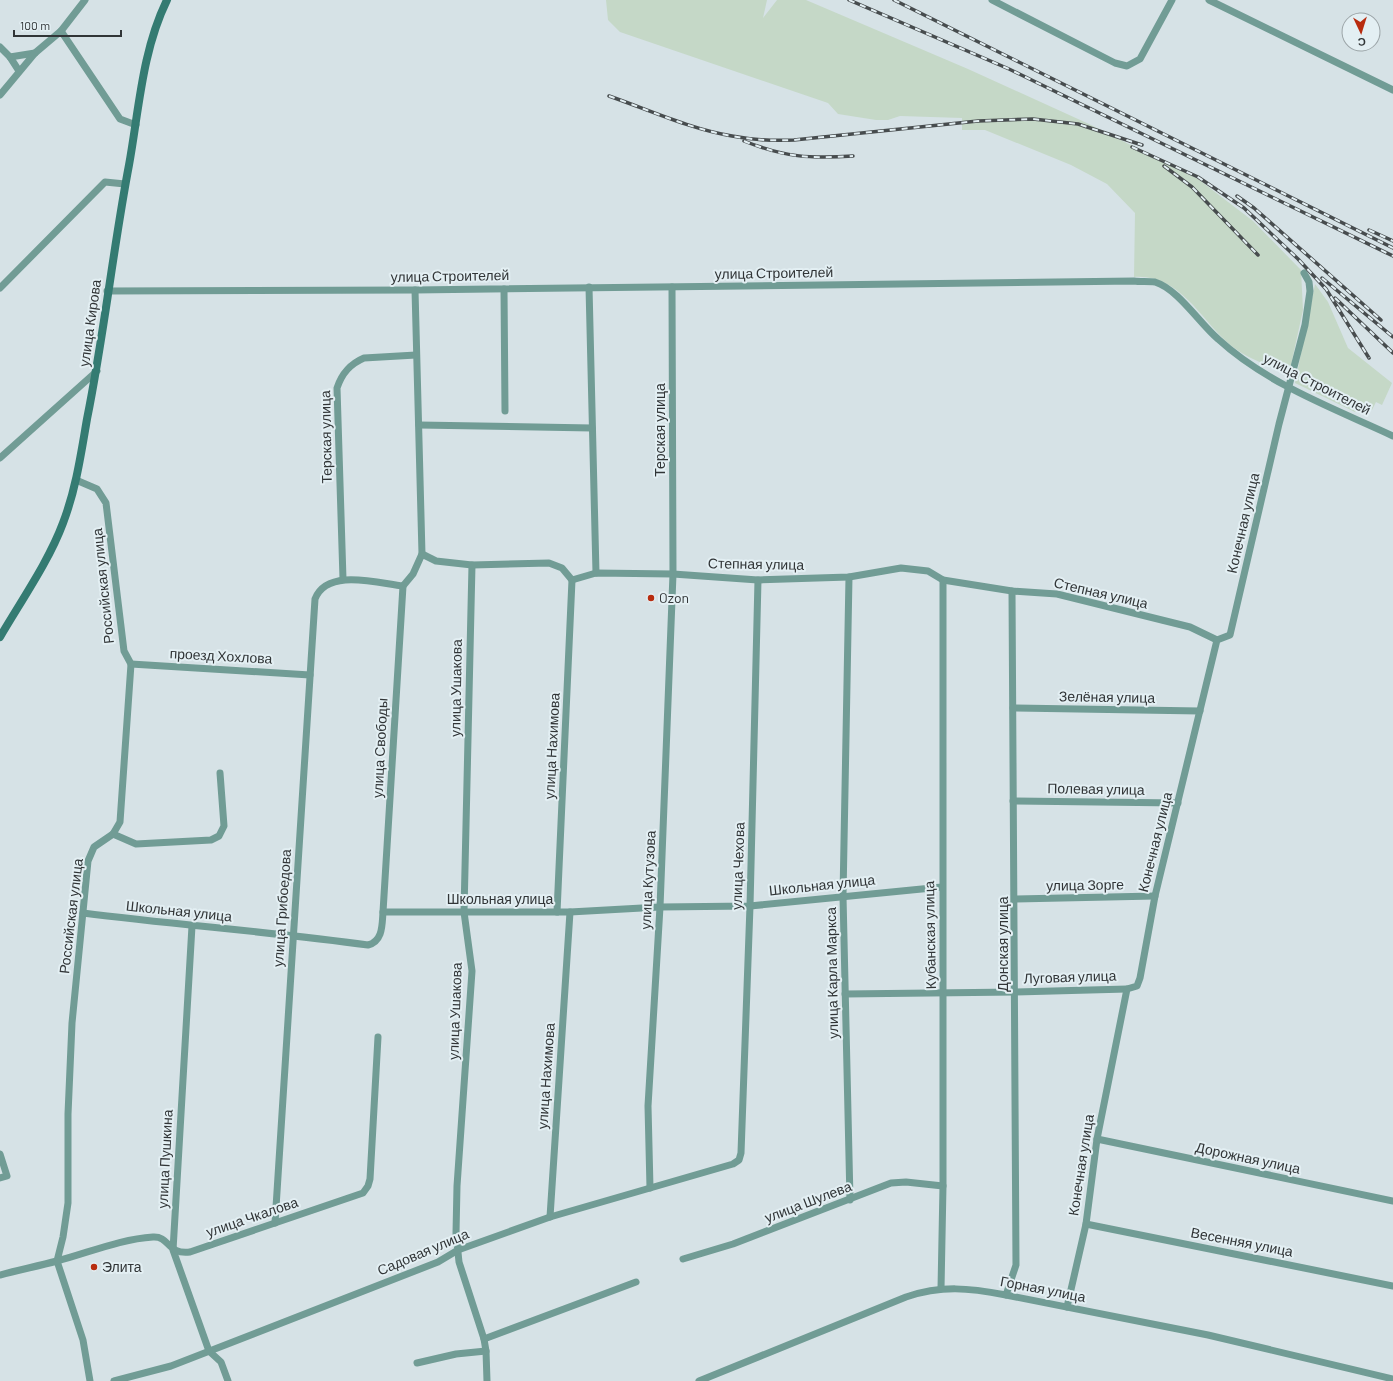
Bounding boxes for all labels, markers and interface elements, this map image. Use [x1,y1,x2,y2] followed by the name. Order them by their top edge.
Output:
[14,12,121,38] scale bar
[1341,12,1381,52] north arrow
[20,18,50,32] text: 100 m
[1357,36,1366,49] text: С
[715,263,833,282] street label: улица Строителей
[391,266,509,285] street label: улица Строителей
[75,278,104,368] street label: улица Кирова
[1261,349,1374,418] street label: улица Строителей
[651,383,668,477] street label: Терская улица
[316,390,335,484] street label: Терская улица
[1223,471,1262,575] street label: Конечная улица
[88,527,117,645] street label: Российская улица
[708,554,804,573] street label: Степная улица
[1052,573,1150,612] street label: Степная улица
[659,589,689,606] place label: Ozon
[646,593,656,603] marker: Ozon
[446,639,465,737] street label: улица Ушакова
[169,644,273,667] street label: проезд Хохлова
[1059,687,1155,706] street label: Зелёная улица
[540,692,563,800] street label: улица Нахимова
[368,697,391,798] street label: улица Свободы
[1047,779,1145,798] street label: Полевая улица
[1134,790,1175,894] street label: Конечная улица
[727,822,748,910] street label: улица Чехова
[636,830,659,930] street label: улица Кутузова
[269,848,294,967] street label: улица Грибоедова
[55,857,86,975] street label: Российская улица
[768,870,876,899] street label: Школьная улица
[1046,875,1124,894] street label: улица Зорге
[920,880,939,989] street label: Кубанская улица
[447,890,553,907] street label: Школьная улица
[125,896,233,925] street label: Школьная улица
[994,896,1011,992] street label: Донская улица
[822,907,841,1039] street label: улица Карла Маркса
[444,962,465,1060] street label: улица Ушакова
[1023,966,1117,987] street label: Луговая улица
[533,1022,558,1130] street label: улица Нахимова
[153,1109,176,1209] street label: улица Пушкина
[1064,1113,1097,1217] street label: Конечная улица
[1194,1138,1302,1177] street label: Дорожная улица
[762,1177,854,1226] street label: улица Шулева
[204,1193,300,1240] street label: улица Чкалова
[1190,1223,1295,1260] street label: Весенняя улица
[374,1224,471,1279] street label: Садовая улица
[102,1258,142,1275] place label: Элита
[89,1262,99,1272] marker: Элита
[999,1272,1087,1305] street label: Горная улица

